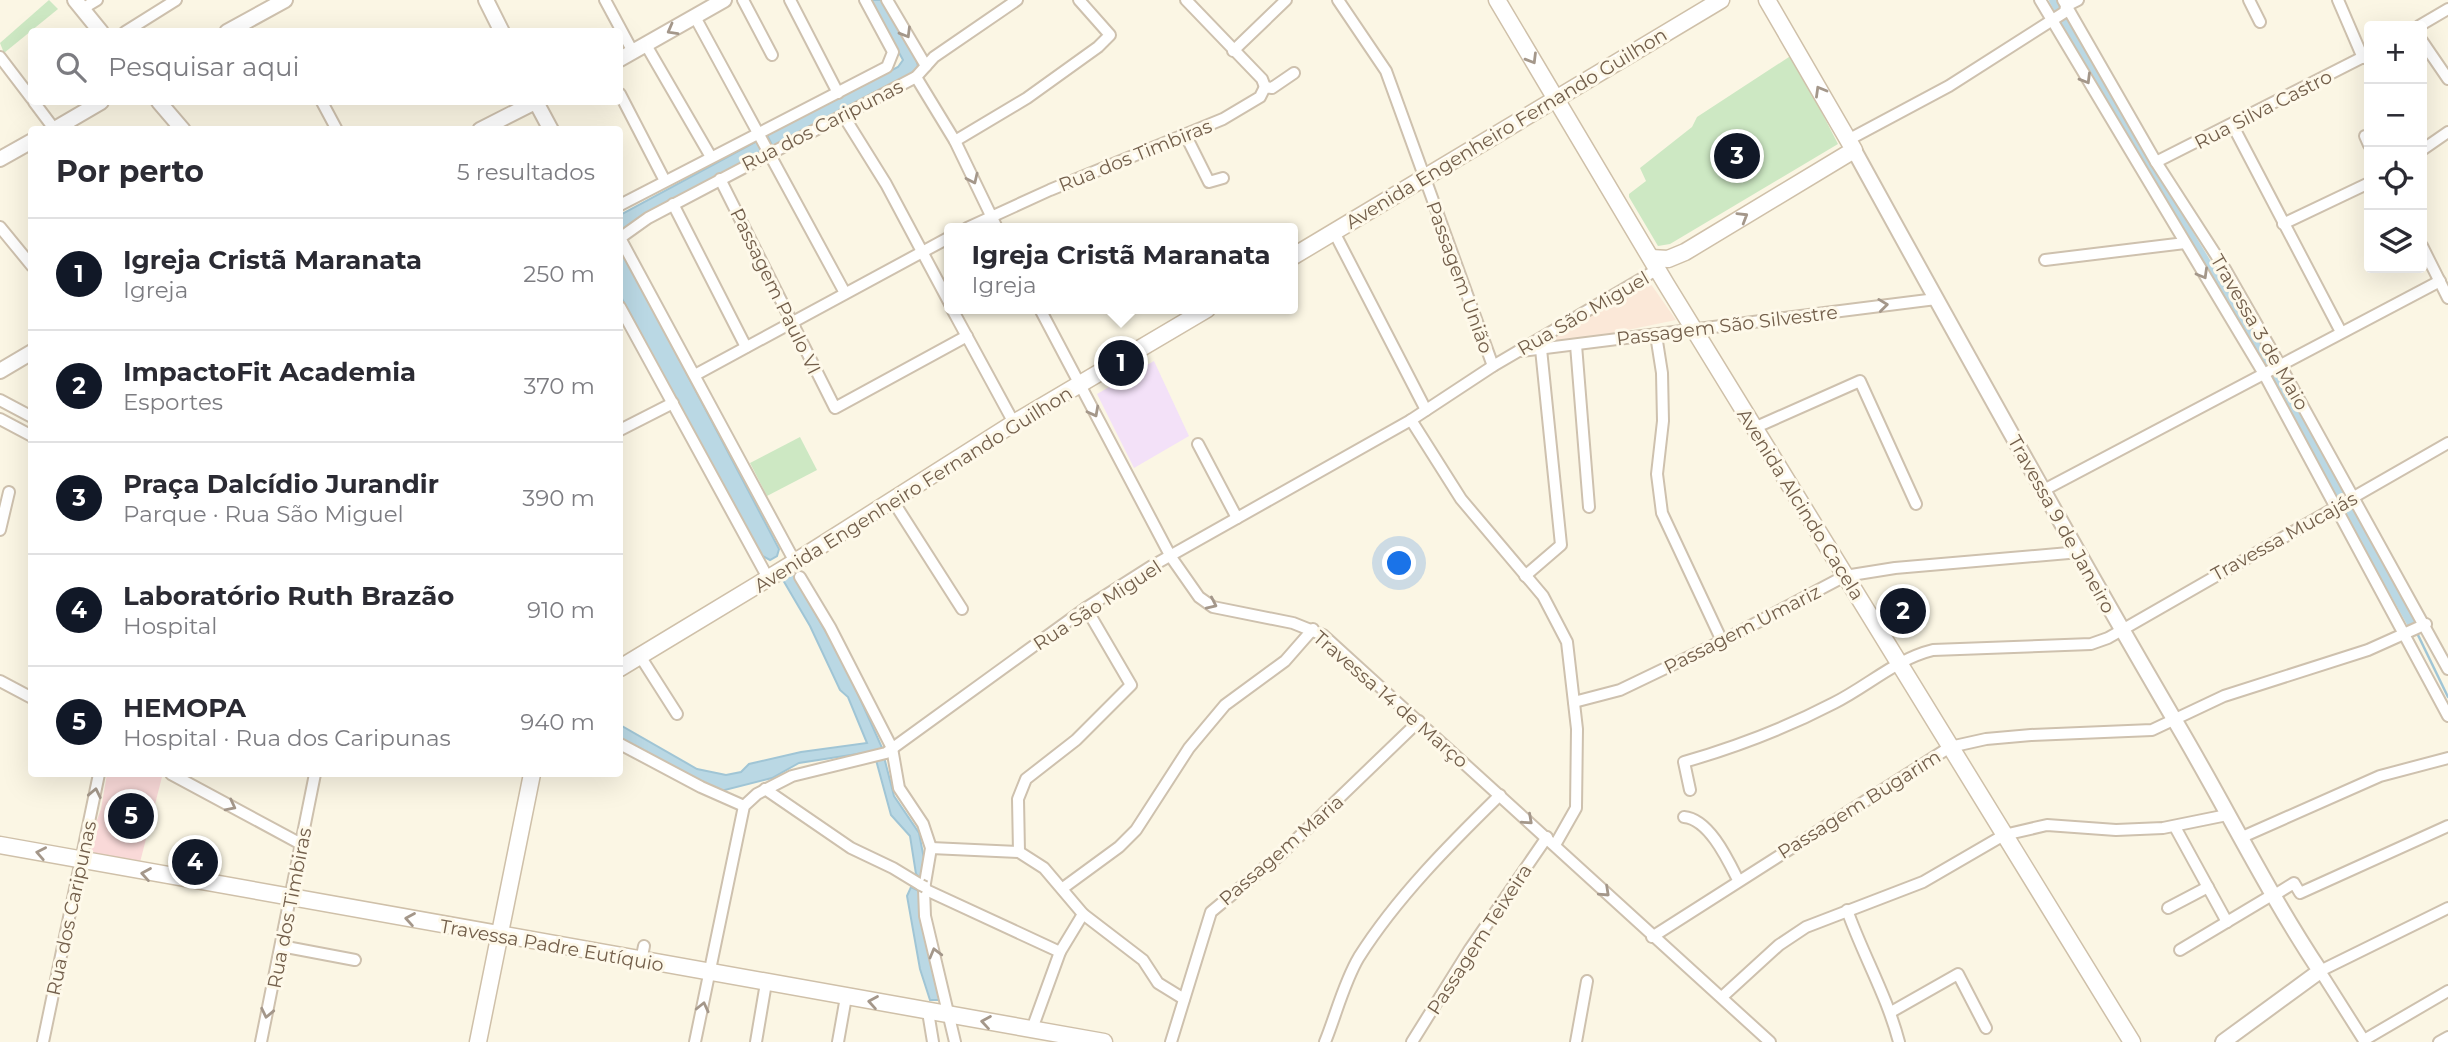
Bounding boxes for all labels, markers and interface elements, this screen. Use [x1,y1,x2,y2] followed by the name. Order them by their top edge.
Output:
[2364,21,2427,273] map controls
[2364,21,2427,84] button: +
[667,22,679,35] one-way arrow
[1341,23,1671,234] street label: Avenida Engenheiro Fernando Guilhon
[898,25,911,38] one-way arrow
[28,28,623,105] search box
[52,48,90,86] icon: search
[108,51,300,83] text: Pesquisar aqui
[1524,51,1537,64] one-way arrow
[2190,65,2336,154] street label: Rua Silva Castro
[2078,71,2091,84] one-way arrow
[738,75,907,176] street label: Rua dos Caripunas
[2364,84,2427,147] button: −
[1815,86,1828,99] one-way arrow
[1055,114,1215,197] street label: Rua dos Timbiras
[1714,130,1760,182] pin: 3
[2364,147,2427,210] button: locate
[56,153,204,190] text: Por perto
[457,158,595,186] text: 5 resultados
[965,172,979,184] one-way arrow
[1421,198,1498,356] street label: Passagem União
[725,204,826,378] street label: Passagem Paulo VI
[2364,210,2427,273] button: layers
[1736,213,1749,226] one-way arrow
[944,223,1298,314] popup
[971,239,1271,271] text: Igreja Cristã Maranata
[123,244,422,276] text: Igreja Cristã Maranata
[2206,250,2314,414] street label: Travessa 3 de Maio
[74,260,84,288] text: 1
[523,260,595,288] text: 250 m
[1513,266,1653,360] street label: Rua São Miguel
[2195,267,2208,280] one-way arrow
[971,271,1037,299] text: Igreja
[123,276,188,304] text: Igreja
[1877,298,1889,313] one-way arrow
[1615,300,1839,350] street label: Passagem São Silvestre
[1098,337,1144,389] pin: 1
[123,356,416,388] text: ImpactoFit Academia
[72,372,86,400] text: 2
[524,372,595,400] text: 370 m
[750,381,1077,597] street label: Avenida Engenheiro Fernando Guilhon
[123,388,223,416] text: Esportes
[1732,404,1869,604] street label: Avenida Alcindo Cacela
[1086,405,1100,418] one-way arrow
[2003,431,2120,617] street label: Travessa 9 de Janeiro
[123,468,439,500] text: Praça Dalcídio Jurandir
[72,484,86,512] text: 3
[522,484,595,512] text: 390 m
[2207,487,2361,586] street label: Travessa Mucajás
[123,500,404,528] text: Parque · Rua São Miguel
[1382,546,1416,580] your location
[1029,555,1166,655] street label: Rua São Miguel
[123,580,454,612] text: Laboratório Ruth Brazão
[1660,580,1824,679] street label: Passagem Umariz
[1880,585,1926,637] pin: 2
[71,596,87,624] text: 4
[527,596,595,624] text: 910 m
[1205,596,1217,610] one-way arrow
[123,612,218,640] text: Hospital
[1309,626,1473,773] street label: Travessa 14 de Março
[123,692,246,724] text: HEMOPA
[72,708,86,736] text: 5
[520,708,595,736] text: 940 m
[123,724,451,752] text: Hospital · Rua dos Caripunas
[1773,745,1945,864] street label: Passagem Bugarim
[87,787,102,799] one-way arrow
[108,790,154,842] pin: 5
[1214,790,1348,911] street label: Passagem Maria
[224,797,236,811] one-way arrow
[1520,812,1533,825] one-way arrow
[42,819,101,997] street label: Rua dos Caripunas
[263,826,316,990] street label: Rua dos Timbiras
[172,836,218,888] pin: 4
[35,846,47,861] one-way arrow
[1422,860,1537,1019] street label: Passagem Teixeira
[140,867,152,882] one-way arrow
[1596,884,1609,896] one-way arrow
[404,912,416,927] one-way arrow
[438,914,666,977] street label: Travessa Padre Eutíquio
[929,947,943,959] one-way arrow
[867,995,879,1010] one-way arrow
[694,1001,709,1013] one-way arrow
[261,1007,276,1019] one-way arrow
[980,1015,992,1030] one-way arrow

